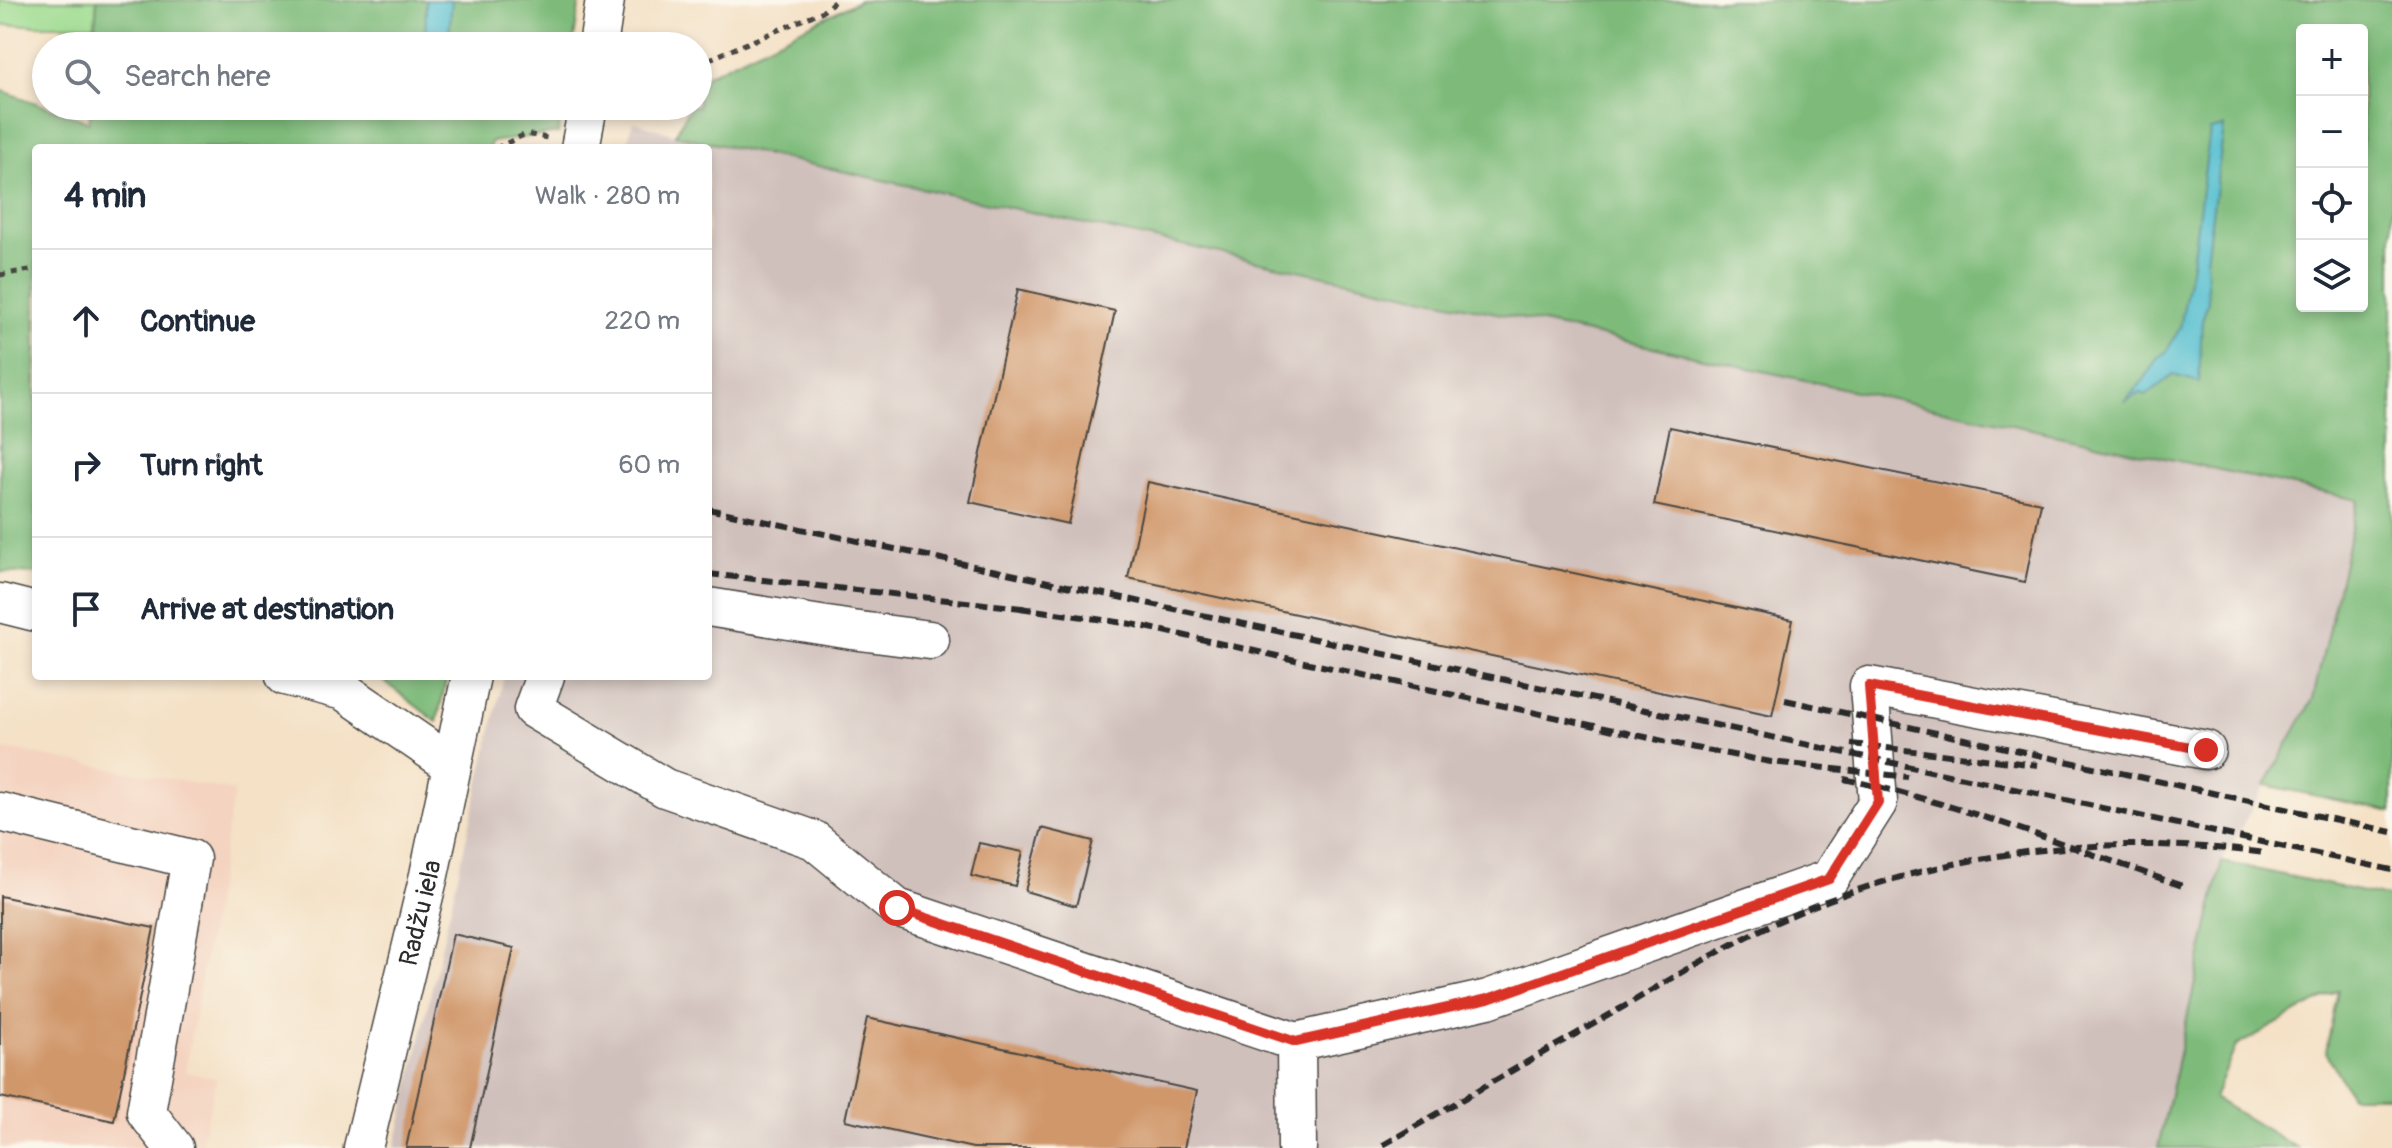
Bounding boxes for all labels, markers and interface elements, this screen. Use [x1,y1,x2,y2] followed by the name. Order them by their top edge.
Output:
[2296,24,2368,312] map controls
[2296,24,2368,96] button: +
[32,32,712,120] search box
[60,54,104,98] icon: search
[124,58,271,95] text: Search here
[2296,96,2368,168] button: −
[2296,168,2368,240] button: locate
[64,175,146,218] text: 4 min
[535,180,680,212] text: Walk · 280 m
[2296,240,2368,312] button: layers
[64,299,108,343] icon: ahead
[140,303,255,340] text: Continue
[604,305,680,337] text: 220 m
[64,443,108,487] icon: right
[140,447,263,484] text: Turn right
[618,449,680,481] text: 60 m
[64,587,108,631] icon: arrive
[140,591,394,628] text: Arrive at destination
[2188,732,2224,768] route end
[393,857,449,969] street label: Radžu iela
[879,890,915,926] route start

